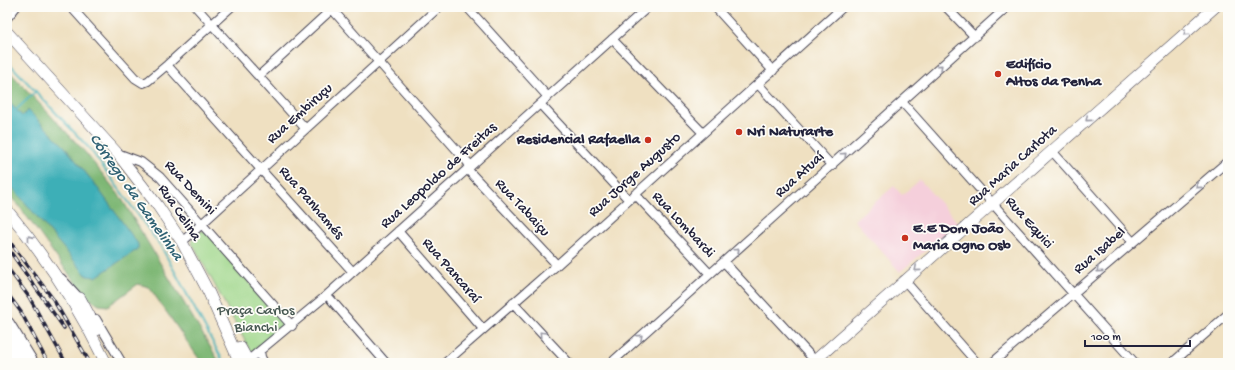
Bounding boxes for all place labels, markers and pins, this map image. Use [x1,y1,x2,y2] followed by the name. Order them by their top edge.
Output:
[1005,56,1102,91] place label: Edifício Altos da Penha
[993,69,1003,79] marker: Edifício Altos da Penha
[747,123,834,141] place label: Nri Naturarte
[734,127,744,137] marker: Nri Naturarte
[516,131,641,149] place label: Residencial Rafaella
[643,135,653,145] marker: Residencial Rafaella
[913,220,1011,255] place label: E.E Dom João Maria Ogno Osb
[900,233,910,243] marker: E.E Dom João Maria Ogno Osb

